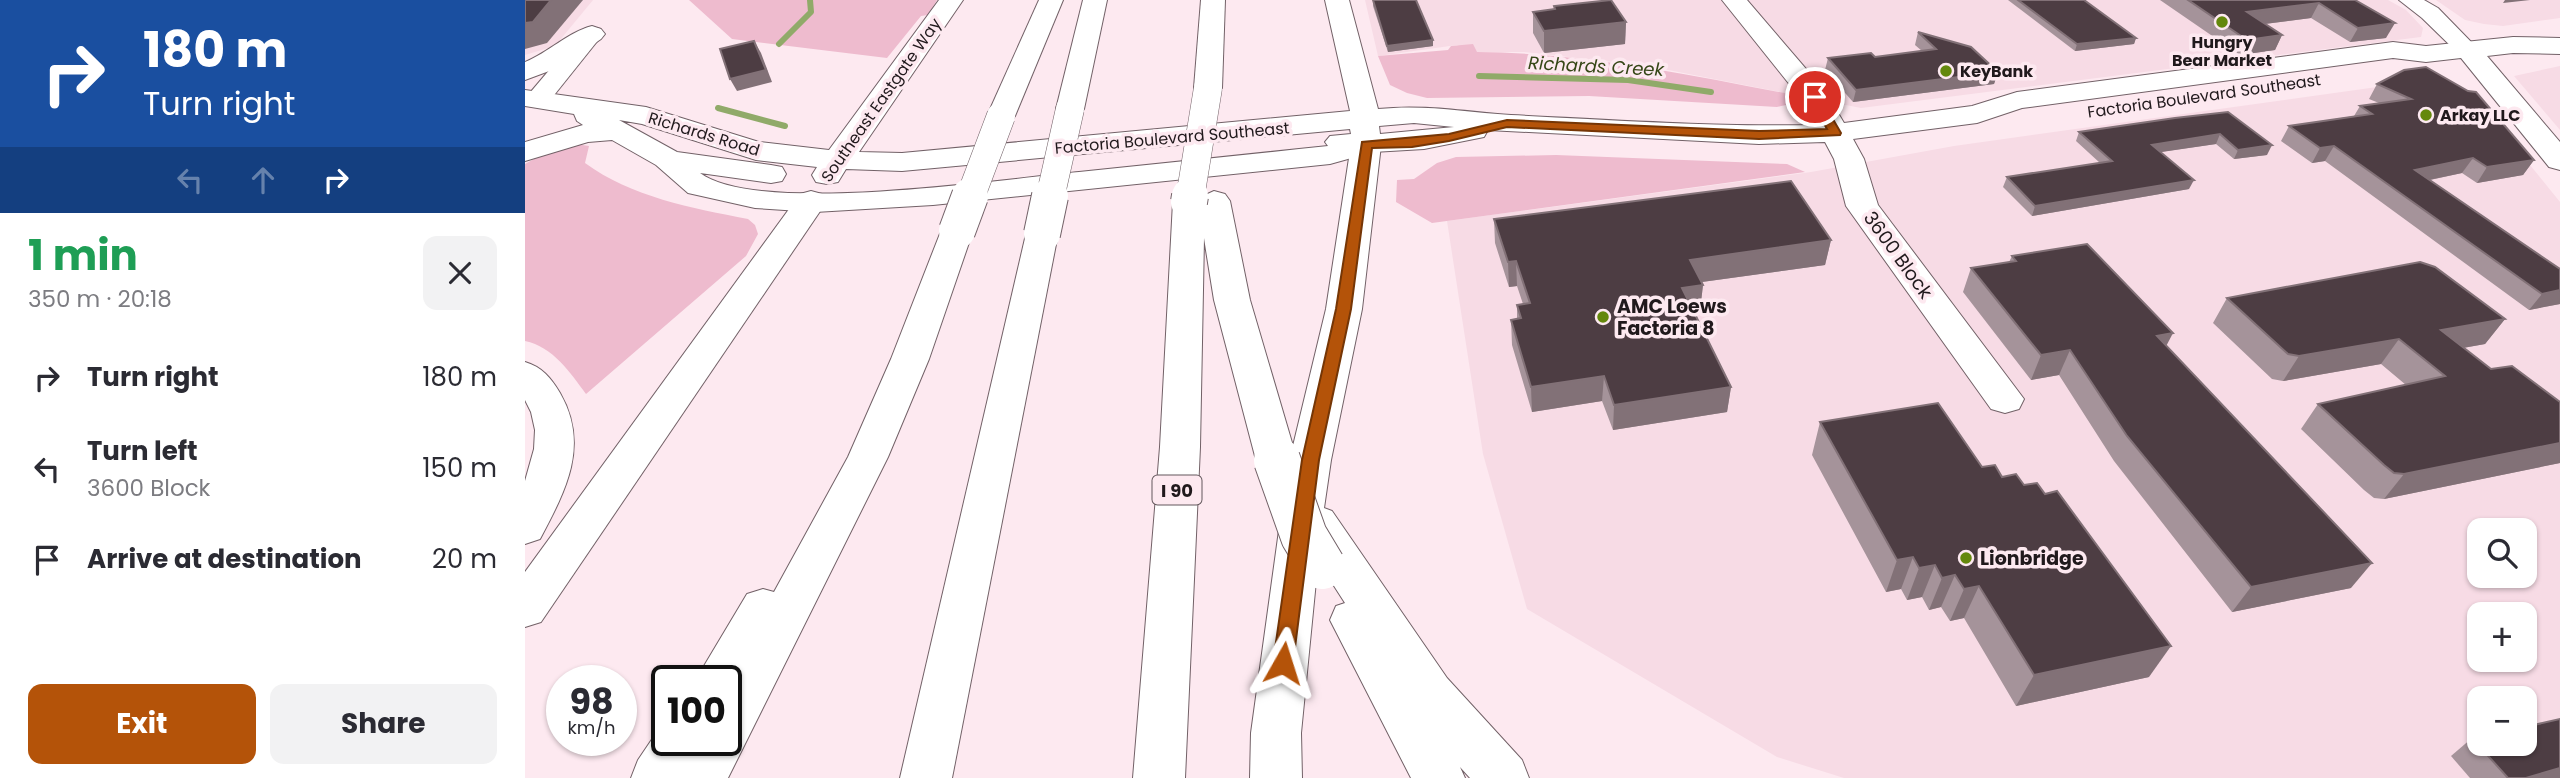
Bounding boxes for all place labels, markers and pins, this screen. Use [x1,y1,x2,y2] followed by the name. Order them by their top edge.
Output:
[2214,14,2230,30] marker: Hungry Bear Market
[2172,31,2272,72] place label: Hungry Bear Market
[1960,60,2033,83] place label: KeyBank
[1938,63,1954,79] marker: KeyBank
[1785,67,1845,127] pin
[2440,104,2520,127] place label: Arkay LLC
[2418,107,2434,123] marker: Arkay LLC
[1617,293,1727,342] place label: AMC Loews Factoria 8
[1595,309,1611,325] marker: AMC Loews Factoria 8
[1980,545,2084,572] place label: Lionbridge
[1958,550,1974,566] marker: Lionbridge

